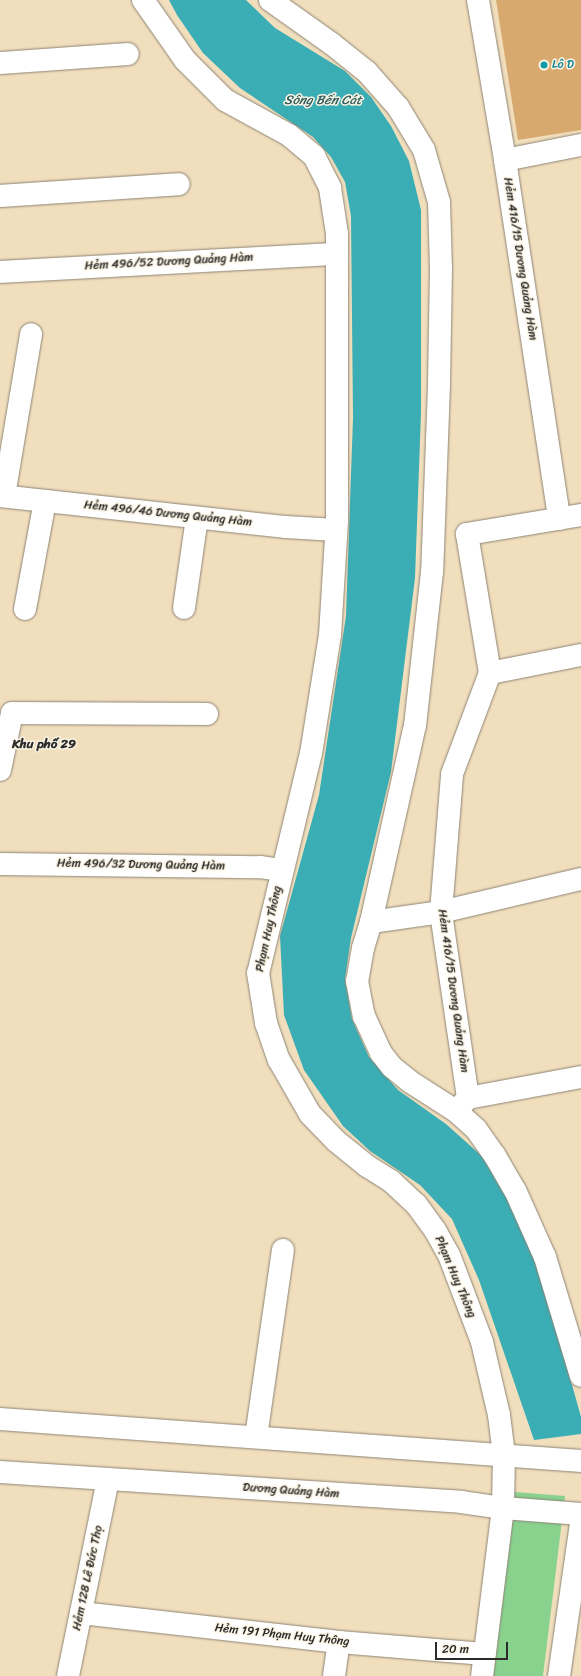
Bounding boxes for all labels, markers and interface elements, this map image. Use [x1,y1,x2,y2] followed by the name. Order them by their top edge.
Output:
[552,58,574,72] place label: Lô D
[539,60,549,70] marker: Lô D
[284,92,362,108] water label: Sông Bến Cát
[500,176,540,342] street label: Hẻm 416/15 Dương Quảng Hàm
[84,250,254,274] street label: Hẻm 496/52 Dương Quảng Hàm
[83,498,253,530] street label: Hẻm 496/46 Dương Quảng Hàm
[12,736,76,752] district label: Khu phố 29
[57,856,225,874] street label: Hẻm 496/32 Dương Quảng Hàm
[253,885,285,973] street label: Phạm Huy Thông
[434,908,472,1074] street label: Hẻm 416/15 Dương Quảng Hàm
[431,1234,479,1320] street label: Phạm Huy Thông
[242,1480,340,1502] street label: Dương Quảng Hàm
[70,1524,106,1632] street label: Hẻm 128 Lê Đức Thọ
[214,1621,350,1649] street label: Hẻm 191 Phạm Huy Thông
[437,1634,510,1660] scale bar
[442,1638,469,1660] text: 20 m

